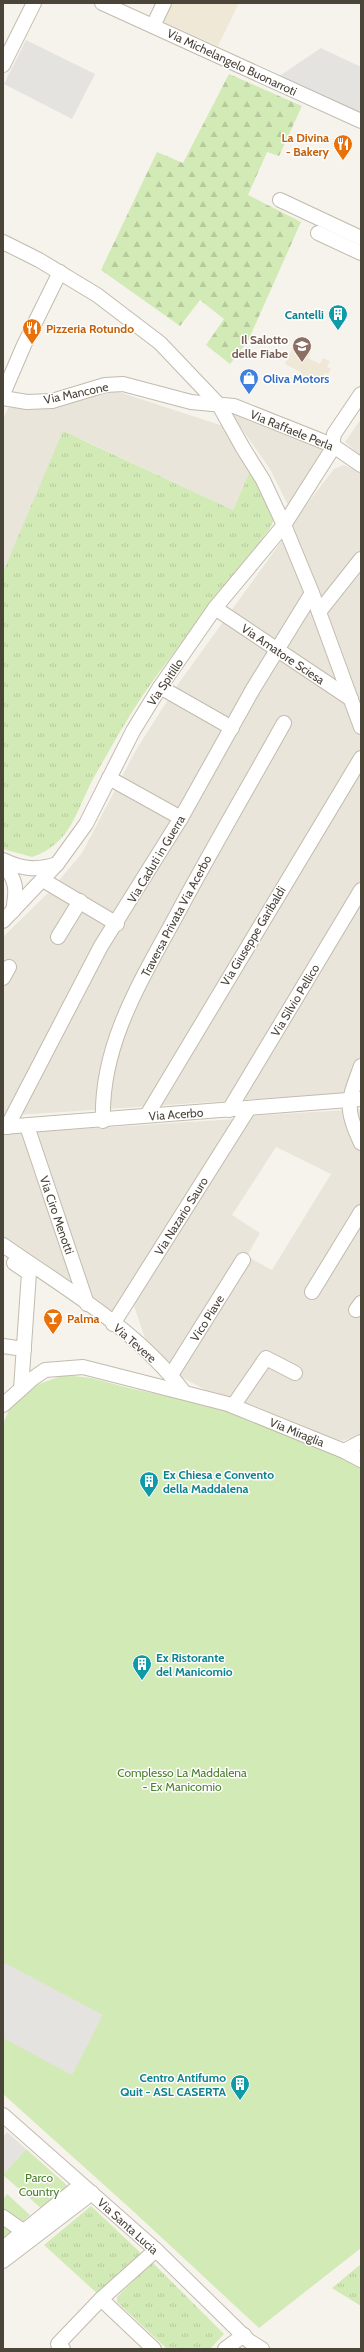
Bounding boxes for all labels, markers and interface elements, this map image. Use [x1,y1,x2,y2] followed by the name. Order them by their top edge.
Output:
[165,25,299,99] street label: Via Michelangelo Buonarroti
[281,130,330,159] place label: La Divina - Bakery
[332,133,354,161] restaurant icon: La Divina - Bakery
[327,303,349,331] building icon: Cantelli
[285,307,324,322] place label: Cantelli
[21,317,43,345] restaurant icon: Pizzeria Rotundo
[46,321,134,336] place label: Pizzeria Rotundo
[232,332,288,361] place label: Il Salotto delle Fiabe
[291,335,313,363] school or university icon: Il Salotto delle Fiabe
[238,367,260,395] shop icon: Oliva Motors
[263,371,329,386] place label: Oliva Motors
[42,379,110,407] street label: Via Mancone
[248,406,336,454] street label: Via Raffaele Perla
[238,621,328,688] street label: Via Amatore Sciesa
[144,655,186,709] street label: Via Spitillo
[124,812,188,906] street label: Via Caduti in Guerra
[138,852,215,979] street label: Traversa Privata Via Acerbo
[217,883,289,989] street label: Via Giuseppe Garibaldi
[267,961,323,1039] street label: Via Silvio Pellico
[148,1105,204,1123] street label: Via Acerbo
[37,1174,77,1256] street label: Via Ciro Menotti
[151,1174,211,1258] street label: Via Nazario Sauro
[187,1292,227,1344] street label: Vico Piave
[42,1307,64,1335] bar icon: Palma
[67,1311,100,1326] place label: Palma
[110,1320,160,1366] street label: Via Tevere
[267,1414,327,1450] street label: Via Miraglia
[163,1467,274,1496] place label: Ex Chiesa e Convento della Maddalena
[138,1470,160,1498] building icon: Ex Chiesa e Convento della Maddalena
[156,1650,233,1679] place label: Ex Ristorante del Manicomio
[131,1653,153,1681] building icon: Ex Ristorante del Manicomio
[117,1765,247,1794] park label: Complesso La Maddalena - Ex Manicomio
[120,2070,226,2099] place label: Centro Antifumo Quit - ASL CASERTA
[229,2073,251,2101] building icon: Centro Antifumo Quit - ASL CASERTA
[19,2170,59,2199] park label: Parco Country
[94,2195,162,2257] street label: Via Santa Lucia

